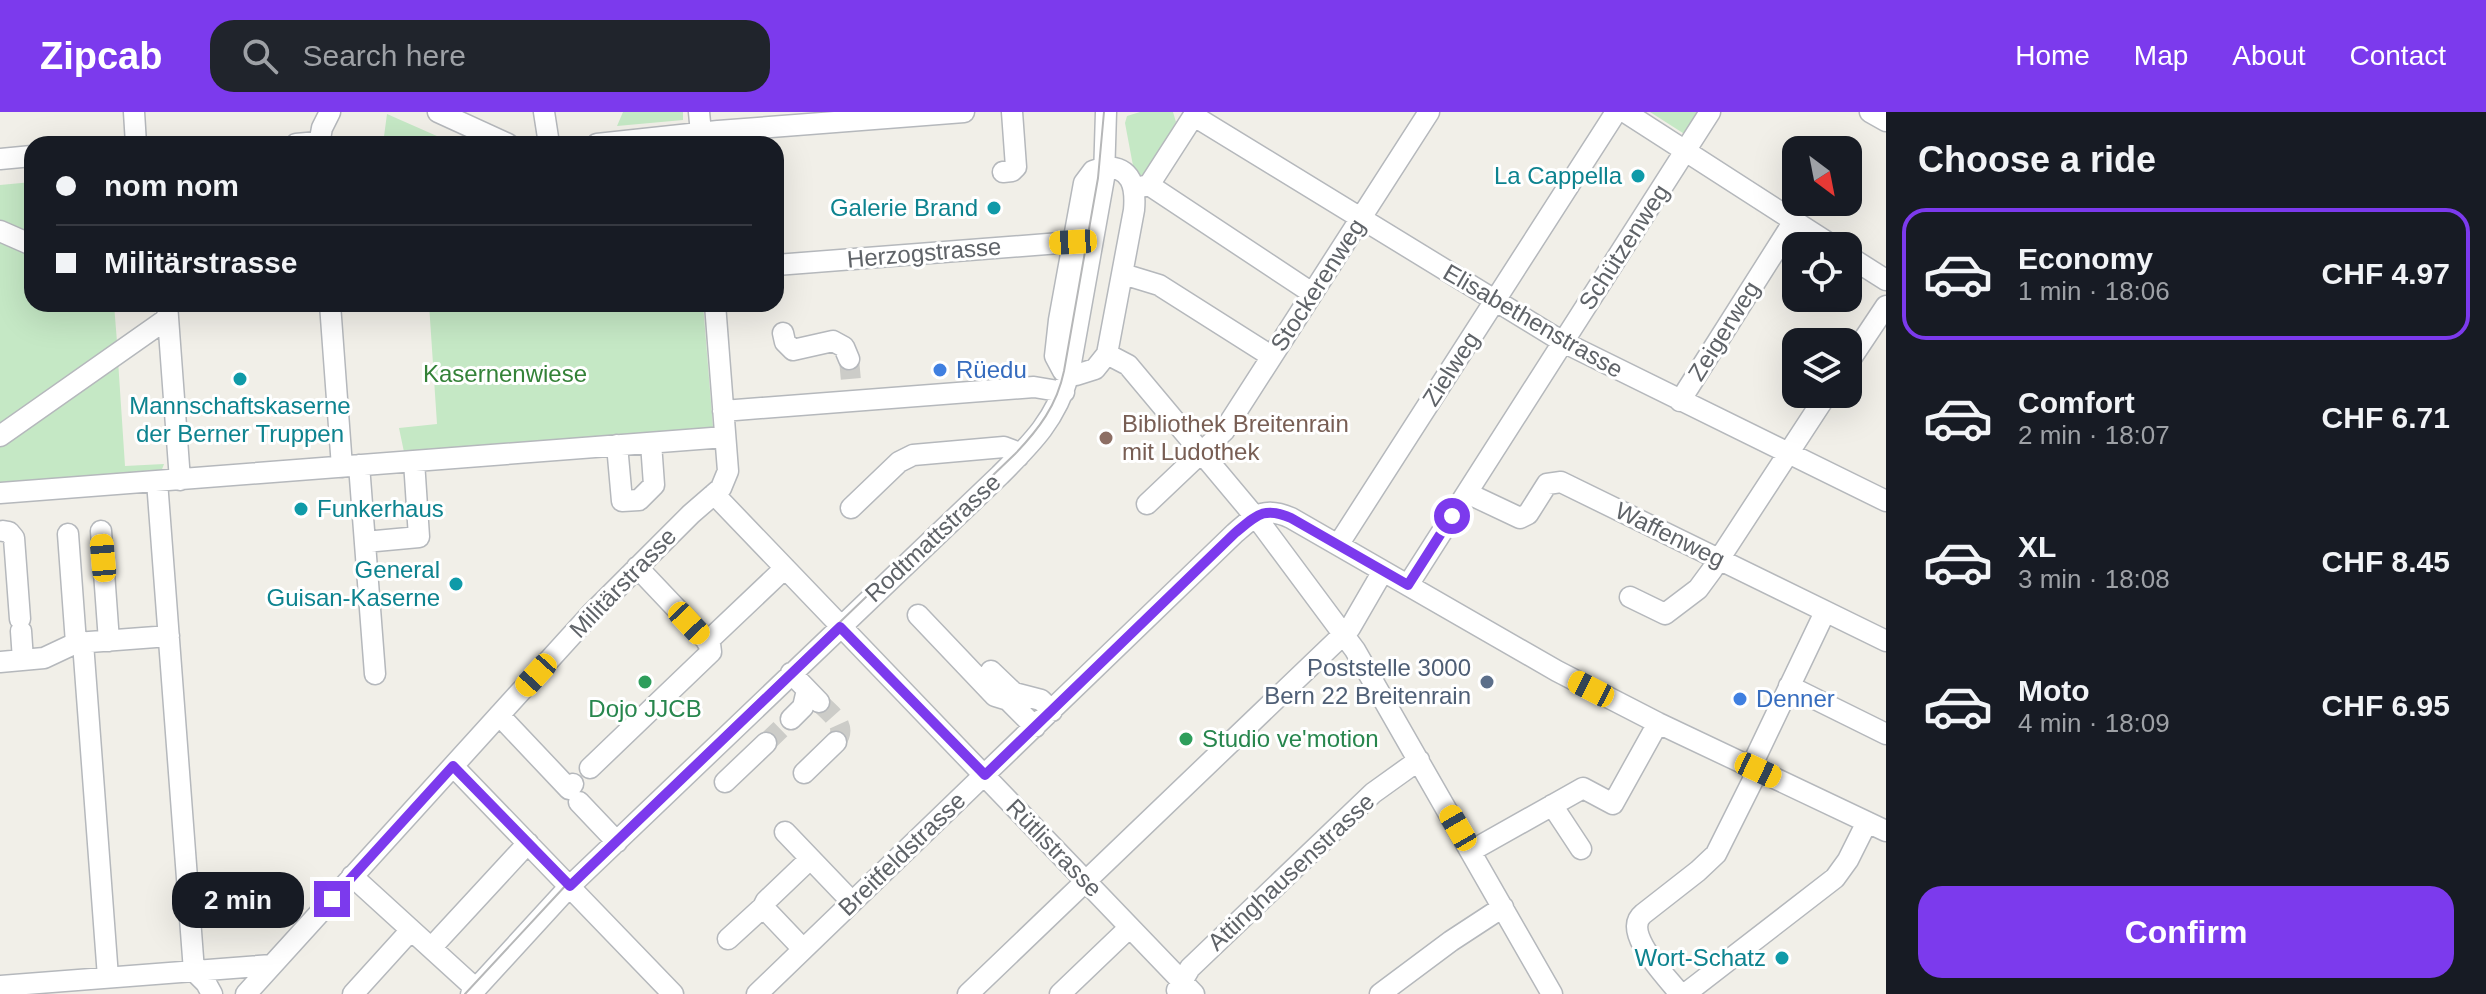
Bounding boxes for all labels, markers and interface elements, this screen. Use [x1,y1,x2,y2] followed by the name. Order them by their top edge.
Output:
[210,20,770,92] search box
[238,34,282,78] icon: search
[40,35,162,77] text: Zipcab
[302,39,466,72] text: Search here
[2015,40,2090,71] text: Home
[2134,40,2188,71] text: Map
[2232,40,2306,71] text: About
[2350,40,2446,71] text: Contact
[1782,136,1862,216] north arrow
[1782,136,1862,408] map controls
[1918,139,2156,180] text: Choose a ride
[1494,162,1623,189] place label: La Cappella
[1629,167,1647,185] marker: La Cappella
[104,169,239,202] text: nom nom
[1573,179,1674,315] street label: Schützenweg
[830,194,978,221] place label: Galerie Brand
[985,199,1003,217] marker: Galerie Brand
[1265,214,1370,356] street label: Stockerenweg
[1048,229,1098,255] car
[846,232,1002,273] street label: Herzogstrasse
[1782,232,1862,312] button: locate
[1922,238,1994,310] icon: car
[2018,242,2153,275] text: Economy
[104,246,297,279] text: Militärstrasse
[2322,257,2450,290] text: CHF 4.97
[1439,258,1628,383] street label: Elisabethenstrasse
[1682,276,1765,385] street label: Zeigerweg
[2018,276,2170,306] text: 1 min · 18:06
[1417,327,1484,411] street label: Zielweg
[1782,328,1862,408] button: layers
[956,356,1027,383] place label: Rüedu
[423,360,587,387] park label: Kasernenwiese
[931,361,949,379] marker: Rüedu
[231,370,249,388] marker: Mannschaftskaserne der Berner Truppen
[1922,382,1994,454] icon: car
[2018,386,2135,419] text: Comfort
[129,392,351,447] place label: Mannschaftskaserne der Berner Truppen
[2322,401,2450,434] text: CHF 6.71
[1122,410,1349,465] place label: Bibliothek Breitenrain mit Ludothek
[2018,420,2170,450] text: 2 min · 18:07
[1097,429,1115,447] marker: Bibliothek Breitenrain mit Ludothek
[860,468,1006,607] street label: Rodtmattstrasse
[317,495,444,522] place label: Funkerhaus
[1611,496,1729,573] street label: Waffenweg
[1434,498,1470,534] route start
[292,500,310,518] marker: Funkerhaus
[564,522,681,643] street label: Militärstrasse
[1922,526,1994,598] icon: car
[2018,530,2056,563] text: XL
[89,533,117,583] car
[2322,545,2450,578] text: CHF 8.45
[267,556,440,611] place label: General Guisan-Kaserne
[2018,564,2170,594] text: 3 min · 18:08
[447,575,465,593] marker: General Guisan-Kaserne
[664,597,714,649] car
[511,649,561,701] car
[1264,654,1471,709] place label: Poststelle 3000 Bern 22 Breitenrain
[1564,667,1618,711] car
[1922,670,1994,742] icon: car
[636,673,654,691] marker: Dojo JJCB
[1478,673,1496,691] marker: Poststelle 3000 Bern 22 Breitenrain
[2018,674,2090,707] text: Moto
[1756,685,1835,712] place label: Denner
[2322,689,2450,722] text: CHF 6.95
[1731,690,1749,708] marker: Denner
[588,695,702,722] place label: Dojo JJCB
[2018,708,2170,738] text: 4 min · 18:09
[1202,725,1379,752] place label: Studio ve'motion
[1177,730,1195,748] marker: Studio ve'motion
[1731,749,1785,791] car
[833,786,971,921] street label: Breitfeldstrasse
[1202,788,1379,956] street label: Attinghausenstrasse
[1001,793,1108,902] street label: Rütlistrasse
[1436,801,1480,855] car
[172,871,304,927] callout: 2 min
[314,881,350,917] route end
[204,885,272,915] text: 2 min
[1918,886,2454,978] button: Confirm
[1634,944,1766,971] place label: Wort-Schatz
[1773,949,1791,967] marker: Wort-Schatz

